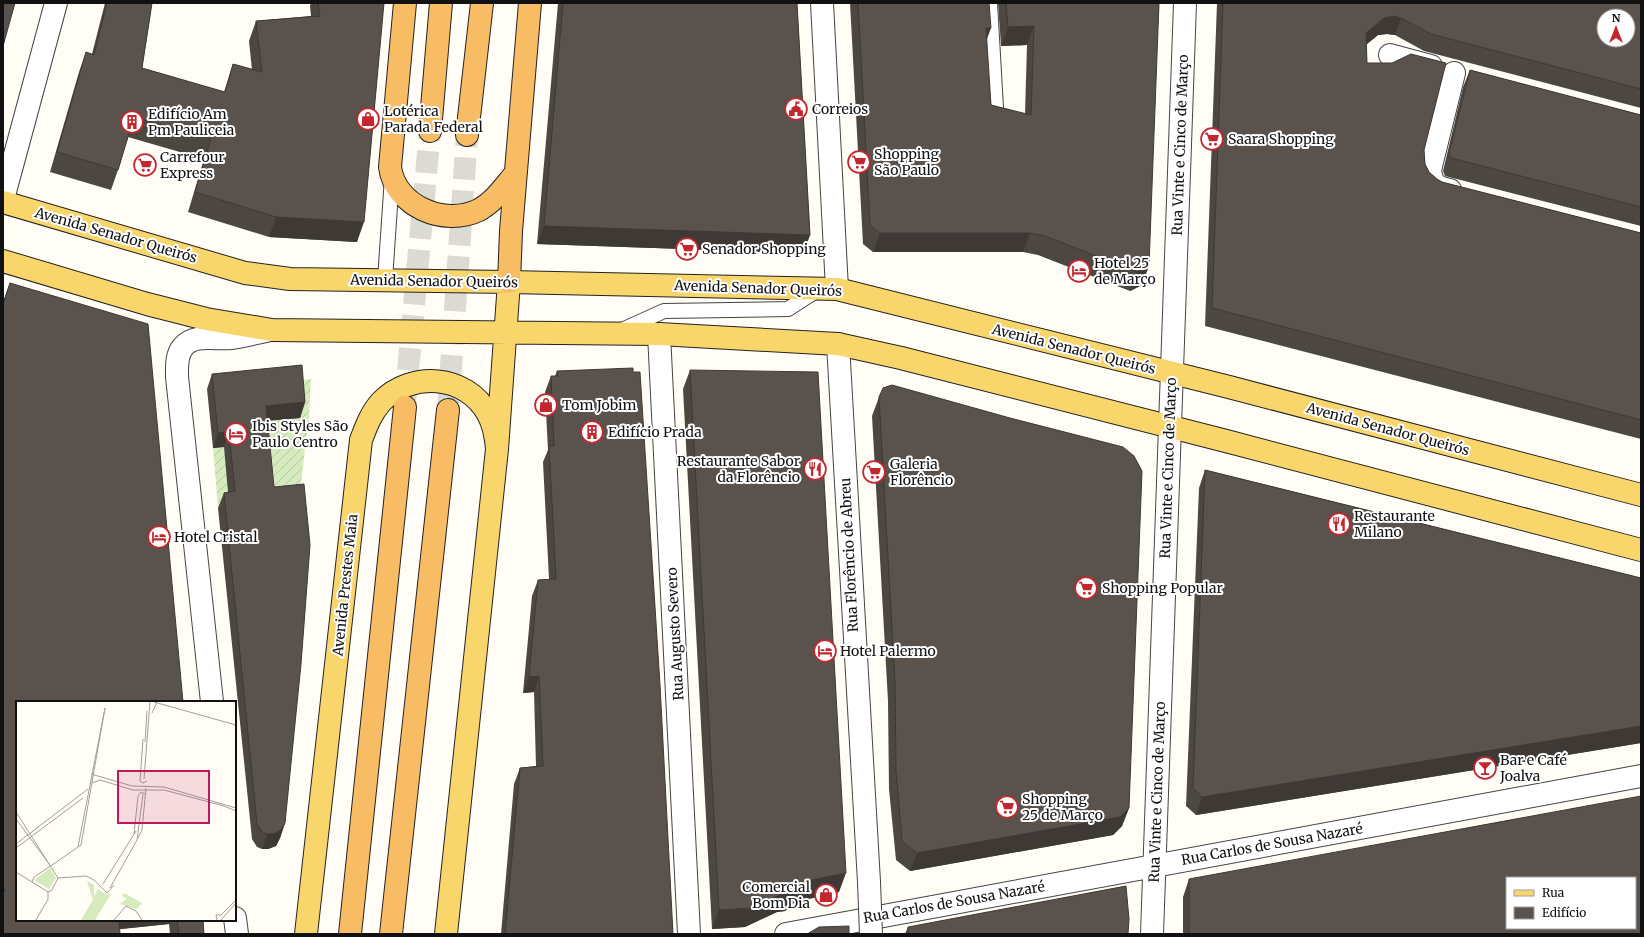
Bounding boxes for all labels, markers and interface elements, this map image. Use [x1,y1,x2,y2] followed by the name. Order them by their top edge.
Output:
[1596,8,1636,48] north arrow
[1612,11,1621,25] text: N
[1168,54,1192,236] street label: Rua Vinte e Cinco de Março
[783,96,809,122] public building icon: Correios
[812,100,868,118] place label: Correios
[384,102,484,136] place label: Lotérica Parada Federal
[148,105,235,139] place label: Edifício Am Pm Pauliceia
[355,106,381,132] shop icon: Lotérica Parada Federal
[119,109,145,135] building icon: Edifício Am Pm Pauliceia
[1199,126,1225,152] supermarket icon: Saara Shopping
[1228,130,1334,148] place label: Saara Shopping
[874,145,939,179] place label: Shopping São Paulo
[160,148,225,182] place label: Carrefour Express
[846,149,872,175] supermarket icon: Shopping São Paulo
[132,152,158,178] supermarket icon: Carrefour Express
[32,203,199,267] street label: Avenida Senador Queirós
[674,236,700,262] supermarket icon: Senador Shopping
[702,240,826,258] place label: Senador Shopping
[1094,254,1156,288] place label: Hotel 25 de Março
[1066,258,1092,284] hotel icon: Hotel 25 de Março
[349,271,518,291] street label: Avenida Senador Queirós
[673,276,842,300] street label: Avenida Senador Queirós
[989,320,1158,378] street label: Avenida Senador Queirós
[1156,377,1180,559] street label: Rua Vinte e Cinco de Março
[533,392,559,418] shop icon: Tom Jobim
[562,396,636,414] place label: Tom Jobim
[1304,398,1472,459] street label: Avenida Senador Queirós
[252,417,348,451] place label: Ibis Styles São Paulo Centro
[579,419,605,445] building icon: Edifício Prada
[223,421,249,447] hotel icon: Ibis Styles São Paulo Centro
[608,423,702,441] place label: Edifício Prada
[677,452,800,486] place label: Restaurante Sabor da Florêncio
[890,455,953,489] place label: Galeria Florêncio
[802,456,828,482] restaurant icon: Restaurante Sabor da Florêncio
[861,459,887,485] supermarket icon: Galeria Florêncio
[836,477,862,633] street label: Rua Florêncio de Abreu
[1354,507,1435,541] place label: Restaurante Milano
[1326,511,1352,537] restaurant icon: Restaurante Milano
[328,513,361,658] street label: Avenida Prestes Maia
[146,524,172,550] hotel icon: Hotel Cristal
[174,528,258,546] place label: Hotel Cristal
[663,567,687,701] street label: Rua Augusto Severo
[1073,575,1099,601] supermarket icon: Shopping Popular
[1102,579,1223,597] place label: Shopping Popular
[812,638,838,664] hotel icon: Hotel Palermo
[840,642,936,660] place label: Hotel Palermo
[16,701,236,921] inset map
[1145,701,1169,883] street label: Rua Vinte e Cinco de Março
[1499,751,1567,785] place label: Bar e Café Joalva
[1472,755,1498,781] bar icon: Bar e Café Joalva
[1022,790,1103,824] place label: Shopping 25 de Março
[994,794,1020,820] supermarket icon: Shopping 25 de Março
[1180,819,1364,869] street label: Rua Carlos de Sousa Nazaré
[862,877,1046,927] street label: Rua Carlos de Sousa Nazaré
[1506,877,1636,929] legend
[742,878,811,912] place label: Comercial Bom Dia
[813,882,839,908] shop icon: Comercial Bom Dia
[1542,885,1565,900] text: Rua
[1542,905,1586,920] text: Edifício

